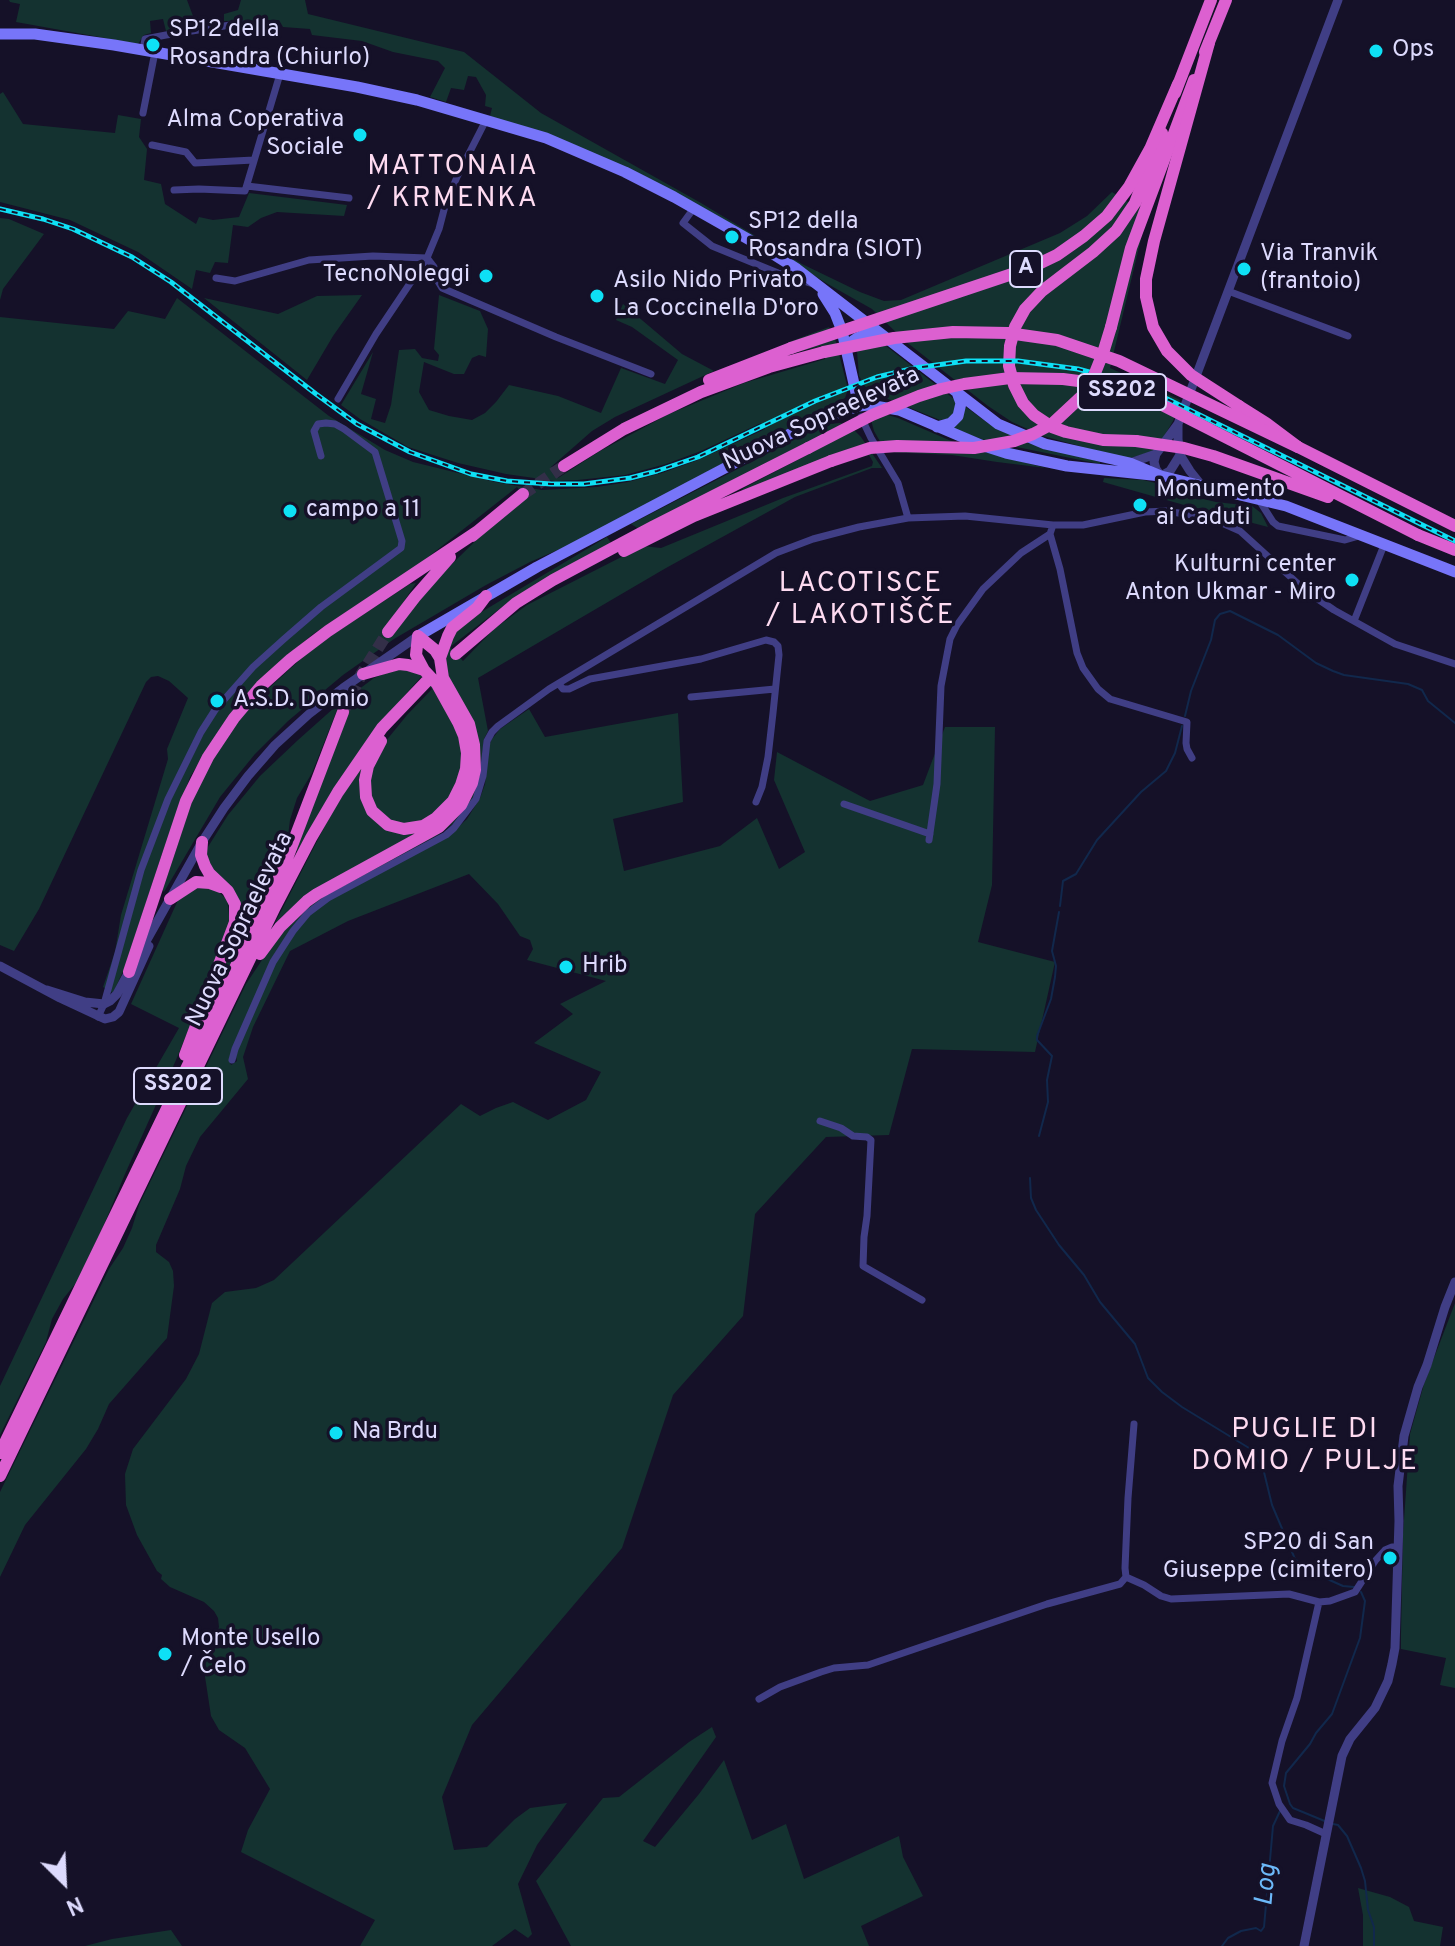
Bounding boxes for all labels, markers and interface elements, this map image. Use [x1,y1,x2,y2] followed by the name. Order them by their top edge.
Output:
[169,17,370,73] place label: SP12 della Rosandra (Chiurlo)
[144,36,162,54] marker: SP12 della Rosandra (Chiurlo)
[1392,37,1434,65] place label: Ops
[1367,42,1385,60] marker: Ops
[166,107,344,163] place label: Alma Coperativa Sociale
[351,126,369,144] marker: Alma Coperativa Sociale
[367,151,539,217] district label: MATTONAIA / KRMENKA
[748,209,923,265] place label: SP12 della Rosandra (SIOT)
[723,228,741,246] marker: SP12 della Rosandra (SIOT)
[1260,241,1378,297] place label: Via Tranvik (frantoio)
[1010,251,1042,287] road number: A
[1235,260,1253,278] marker: Via Tranvik (frantoio)
[322,262,470,290] place label: TecnoNoleggi
[477,267,495,285] marker: TecnoNoleggi
[613,268,819,324] place label: Asilo Nido Privato La Coccinella D'oro
[588,287,606,305] marker: Asilo Nido Privato La Coccinella D'oro
[719,362,925,478] street label: Nuova Sopraelevata
[1078,374,1166,410] road number: SS202
[1156,477,1285,533] place label: Monumento ai Caduti
[1131,496,1149,514] marker: Monumento ai Caduti
[306,497,420,525] place label: campo a 11
[281,502,299,520] marker: campo a 11
[1125,552,1336,608] place label: Kulturni center Anton Ukmar - Miro
[766,568,956,634] district label: LACOTISCE / LAKOTIŠČE
[1343,571,1361,589] marker: Kulturni center Anton Ukmar - Miro
[233,687,369,715] place label: A.S.D. Domio
[208,692,226,710] marker: A.S.D. Domio
[181,828,301,1032] street label: Nuova Sopraelevata
[582,953,628,981] place label: Hrib
[557,958,575,976] marker: Hrib
[134,1068,222,1104] road number: SS202
[1191,1414,1419,1480] district label: PUGLIE DI DOMIO / PULJE
[352,1419,438,1447] place label: Na Brdu
[327,1424,345,1442] marker: Na Brdu
[1163,1530,1374,1586] place label: SP20 di San Giuseppe (cimitero)
[1381,1549,1399,1567] marker: SP20 di San Giuseppe (cimitero)
[181,1626,320,1682] place label: Monte Usello / Čelo
[156,1645,174,1663] marker: Monte Usello / Čelo
[24,1842,104,1922] north arrow
[1251,1863,1285,1907] water label: Log
[61,1889,87,1920] text: N

